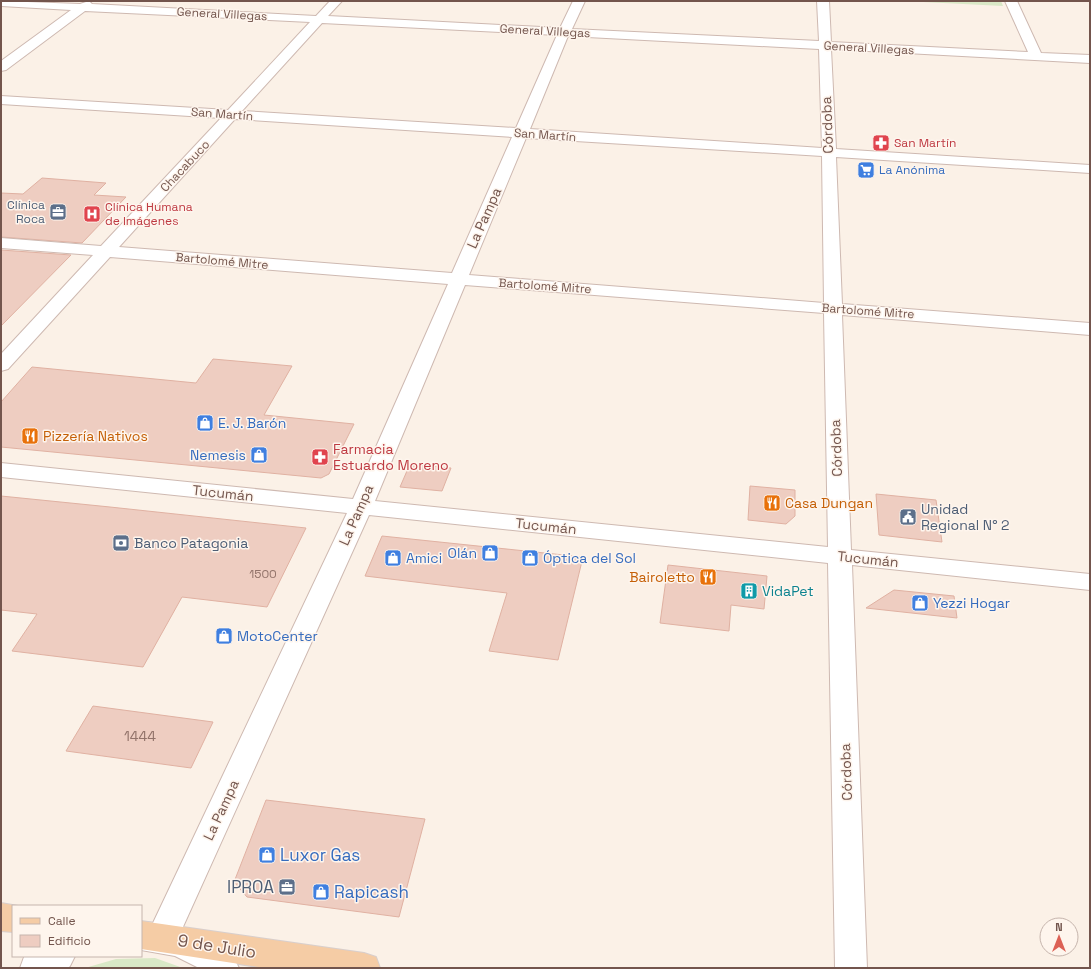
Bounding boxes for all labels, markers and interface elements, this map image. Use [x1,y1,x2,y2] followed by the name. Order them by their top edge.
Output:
[176,4,268,24] street label: General Villegas
[499,21,591,41] street label: General Villegas
[823,38,915,58] street label: General Villegas
[817,96,837,154] street label: Córdoba
[190,104,254,124] street label: San Martín
[513,125,577,145] street label: San Martín
[871,133,891,153] pharmacy icon: San Martín
[894,135,956,151] place label: San Martín
[157,137,213,195] street label: Chacabuco
[856,160,876,180] supermarket icon: La Anónima
[879,162,945,178] place label: La Anónima
[463,185,505,251] street label: La Pampa
[7,197,45,227] place label: Clínica Roca
[105,199,193,229] place label: Clínica Humana de Imágenes
[48,202,68,222] office icon: Clínica Roca
[82,204,102,224] hospital icon: Clínica Humana de Imágenes
[175,249,269,273] street label: Bartolomé Mitre
[498,275,592,297] street label: Bartolomé Mitre
[821,300,915,322] street label: Bartolomé Mitre
[195,413,215,433] shop icon: E. J. Barón
[218,414,286,432] place label: E. J. Barón
[826,419,846,477] street label: Córdoba
[20,426,40,446] restaurant icon: Pizzería Nativos
[43,427,148,445] place label: Pizzería Nativos
[333,440,449,474] place label: Farmacia Estuardo Moreno
[249,445,269,465] shop icon: Nemesis
[190,446,246,464] place label: Nemesis
[310,447,330,467] pharmacy icon: Farmacia Estuardo Moreno
[192,481,254,505] street label: Tucumán
[335,482,377,548] street label: La Pampa
[762,493,782,513] restaurant icon: Casa Dungan
[785,494,873,512] place label: Casa Dungan
[921,500,1010,534] place label: Unidad Regional N° 2
[898,507,918,527] public building icon: Unidad Regional N° 2
[515,514,577,538] street label: Tucumán
[111,533,131,553] bank icon: Banco Patagonia
[134,534,248,552] place label: Banco Patagonia
[480,543,500,563] shop icon: Olán
[448,544,477,562] place label: Olán
[837,547,899,571] street label: Tucumán
[383,548,403,568] shop icon: Amici
[520,548,540,568] shop icon: Óptica del Sol
[406,549,442,567] place label: Amici
[543,549,636,567] place label: Óptica del Sol
[249,566,277,582] house number: 1500
[698,567,718,587] restaurant icon: Bairoletto
[629,568,695,586] place label: Bairoletto
[739,581,759,601] building icon: VidaPet
[762,582,814,600] place label: VidaPet
[910,593,930,613] shop icon: Yezzi Hogar
[933,594,1010,612] place label: Yezzi Hogar
[214,626,234,646] shop icon: MotoCenter
[237,627,318,645] place label: MotoCenter
[124,727,156,745] house number: 1444
[836,743,856,801] street label: Córdoba
[199,777,243,843] street label: La Pampa
[280,844,360,866] place label: Luxor Gas
[257,845,277,865] shop icon: Luxor Gas
[227,876,274,898] place label: IPROA
[277,877,297,897] office icon: IPROA
[334,881,409,903] place label: Rapicash
[311,882,331,902] shop icon: Rapicash
[12,905,142,957] legend
[48,913,76,929] text: Calle
[1039,917,1079,957] north arrow
[1055,920,1063,934] text: N
[176,929,258,963] street label: 9 de Julio
[48,933,91,949] text: Edificio

